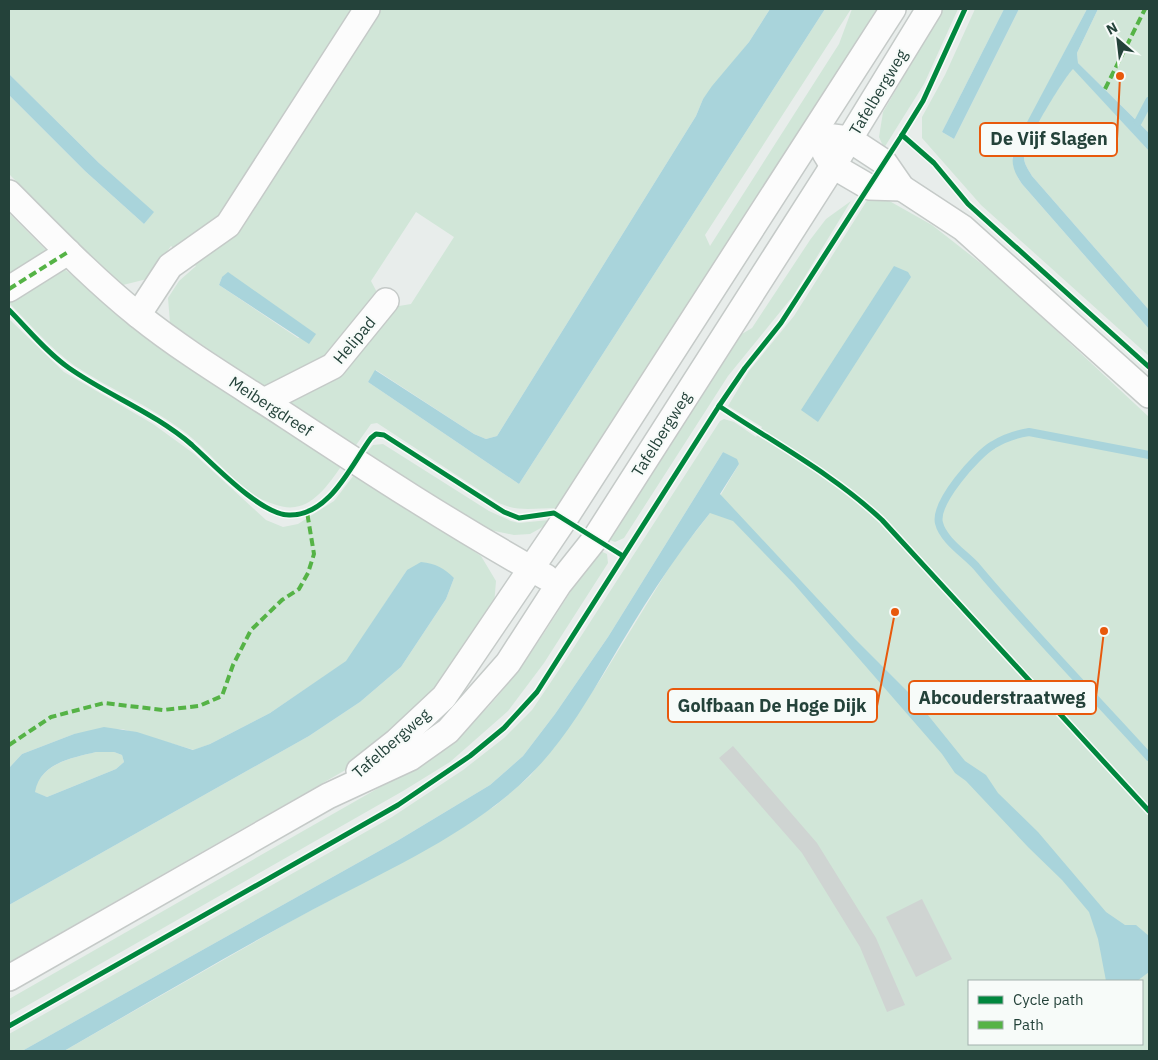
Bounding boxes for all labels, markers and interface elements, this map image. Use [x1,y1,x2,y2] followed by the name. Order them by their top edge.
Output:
[1093,15,1143,65] north arrow
[1103,18,1121,39] text: N
[845,45,912,138] street label: Tafelbergweg
[980,123,1117,156] callout: De Vijf Slagen
[990,127,1108,150] text: De Vijf Slagen
[328,312,380,368] street label: Helipad
[225,372,317,440] street label: Meibergdreef
[627,387,695,480] street label: Tafelbergweg
[909,681,1096,714] callout: Abcouderstraatweg
[919,686,1085,709] text: Abcouderstraatweg
[668,689,877,722] callout: Golfbaan De Hoge Dijk
[678,694,867,717] text: Golfbaan De Hoge Dijk
[348,703,434,782] street label: Tafelbergweg
[968,980,1143,1045] legend
[1013,990,1084,1009] text: Cycle path
[1013,1015,1044,1034] text: Path

